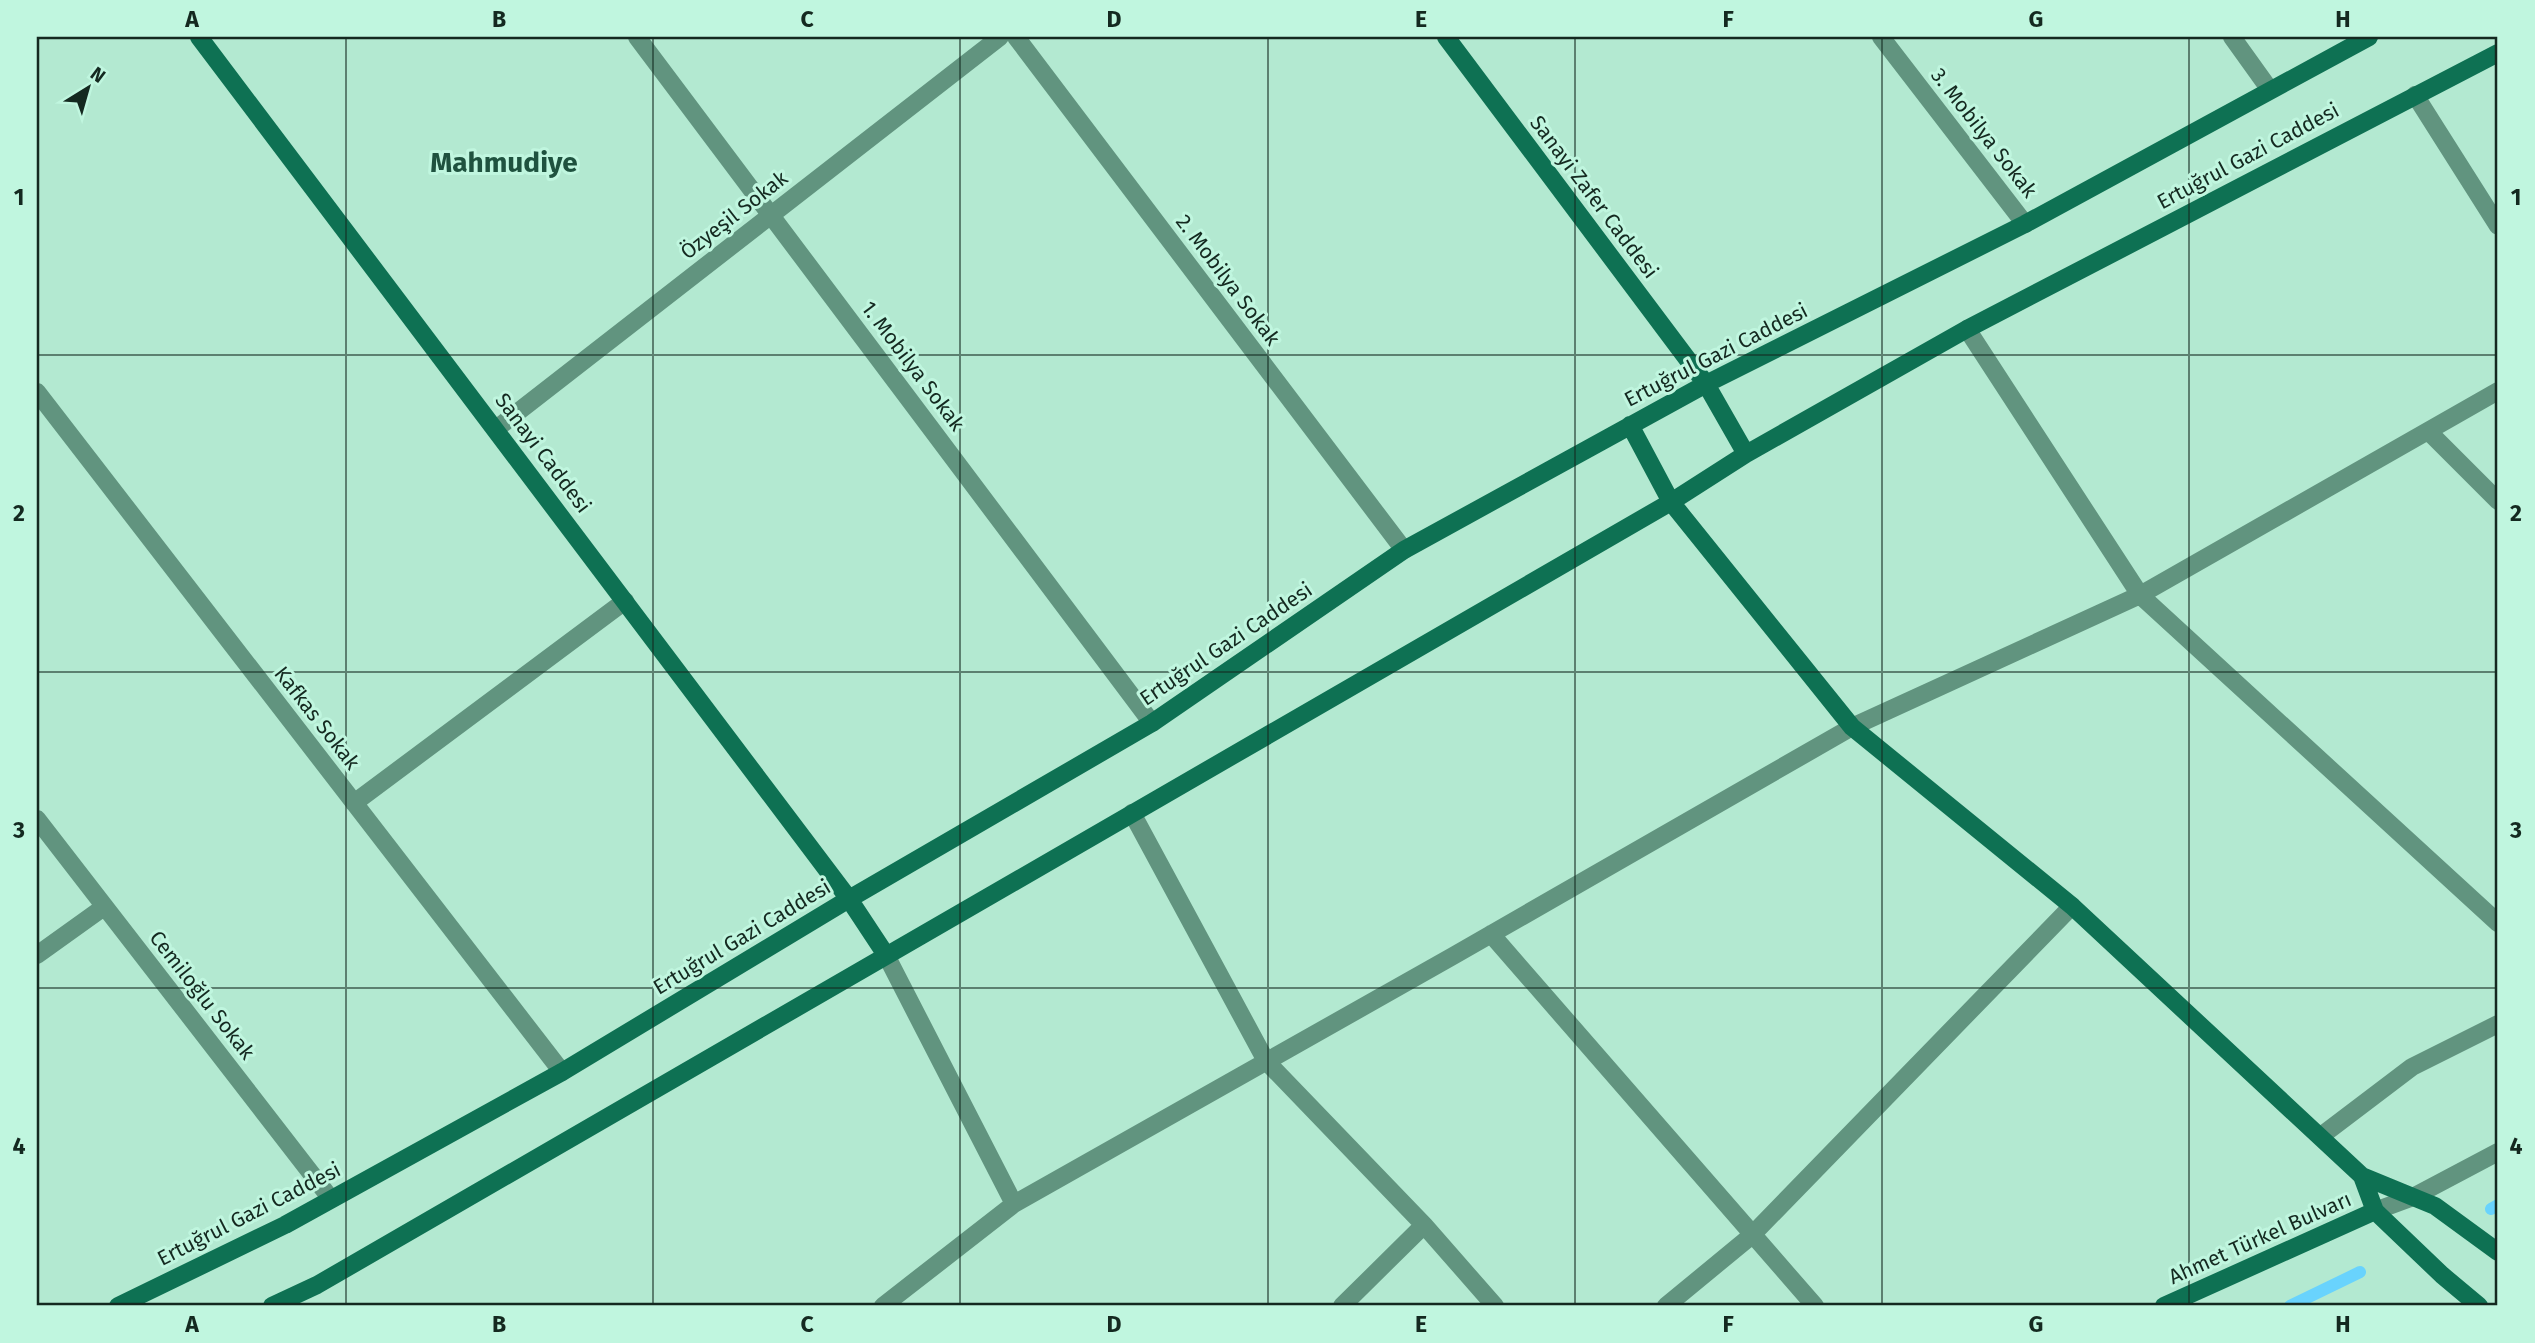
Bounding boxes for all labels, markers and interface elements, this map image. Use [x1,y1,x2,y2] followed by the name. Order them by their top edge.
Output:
[184,5,199,33] text: A
[492,5,506,33] text: B
[800,5,814,33] text: C
[1107,5,1122,33] text: D
[1415,5,1427,33] text: E
[1722,5,1734,33] text: F
[2029,5,2043,33] text: G
[2335,5,2351,33] text: H
[52,52,122,122] north arrow
[86,62,110,88] text: N
[1925,63,2043,203] street label: 3. Mobilya Sokak
[2152,97,2344,215] street label: Ertuğrul Gazi Caddesi
[1524,110,1664,284] street label: Sanayi Zafer Caddesi
[430,146,578,179] district label: Mahmudiye
[675,165,793,265] street label: Özyeşil Sokak
[14,183,24,211] text: 1
[2511,183,2521,211] text: 1
[1170,209,1286,351] street label: 2. Mobilya Sokak
[856,296,970,436] street label: 1. Mobilya Sokak
[1620,297,1812,413] street label: Ertuğrul Gazi Caddesi
[489,388,597,518] street label: Sanayi Caddesi
[13,499,25,527] text: 2
[2510,499,2522,527] text: 2
[1135,577,1317,711] street label: Ertuğrul Gazi Caddesi
[269,661,366,775] street label: Kafkas Sokak
[12,816,25,844] text: 3
[2509,816,2522,844] text: 3
[649,874,835,1000] street label: Ertuğrul Gazi Caddesi
[144,925,260,1065] street label: Cemiloğlu Sokak
[13,1132,26,1160] text: 4
[2510,1132,2523,1160] text: 4
[153,1156,345,1272] street label: Ertuğrul Gazi Caddesi
[2165,1186,2355,1290] street label: Ahmet Türkel Bulvarı
[184,1310,199,1338] text: A
[492,1310,506,1338] text: B
[800,1310,814,1338] text: C
[1107,1310,1122,1338] text: D
[1415,1310,1427,1338] text: E
[1722,1310,1734,1338] text: F
[2029,1310,2043,1338] text: G
[2335,1310,2351,1338] text: H

